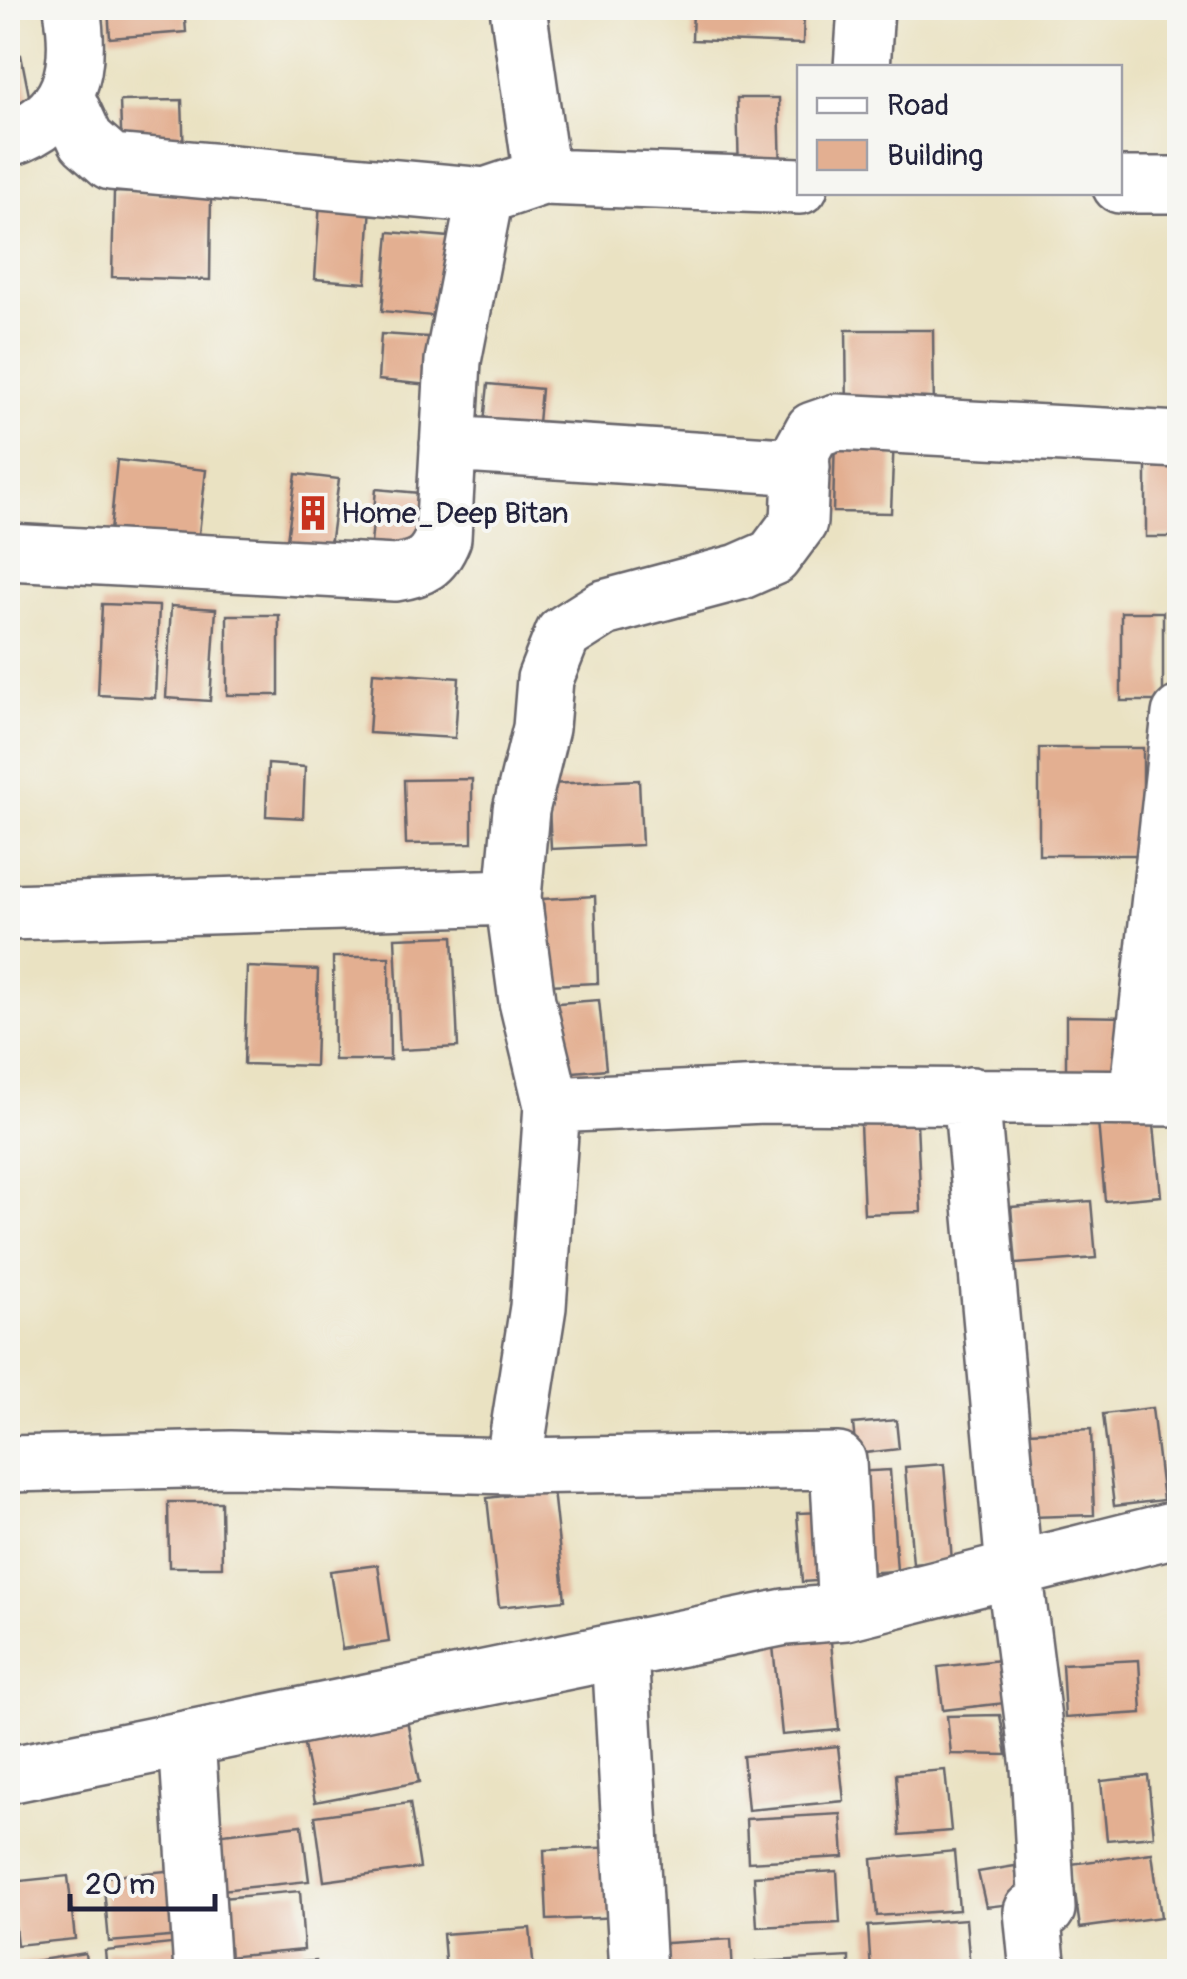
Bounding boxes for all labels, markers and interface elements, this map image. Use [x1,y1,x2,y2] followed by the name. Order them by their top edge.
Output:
[797,65,1122,195] legend
[887,87,949,124] text: Road
[887,137,983,174] text: Building
[294,494,332,532] building icon: Home_Deep Bitan
[341,495,569,532] place label: Home_Deep Bitan
[70,1849,215,1911] scale bar
[85,1866,155,1903] text: 20 m

